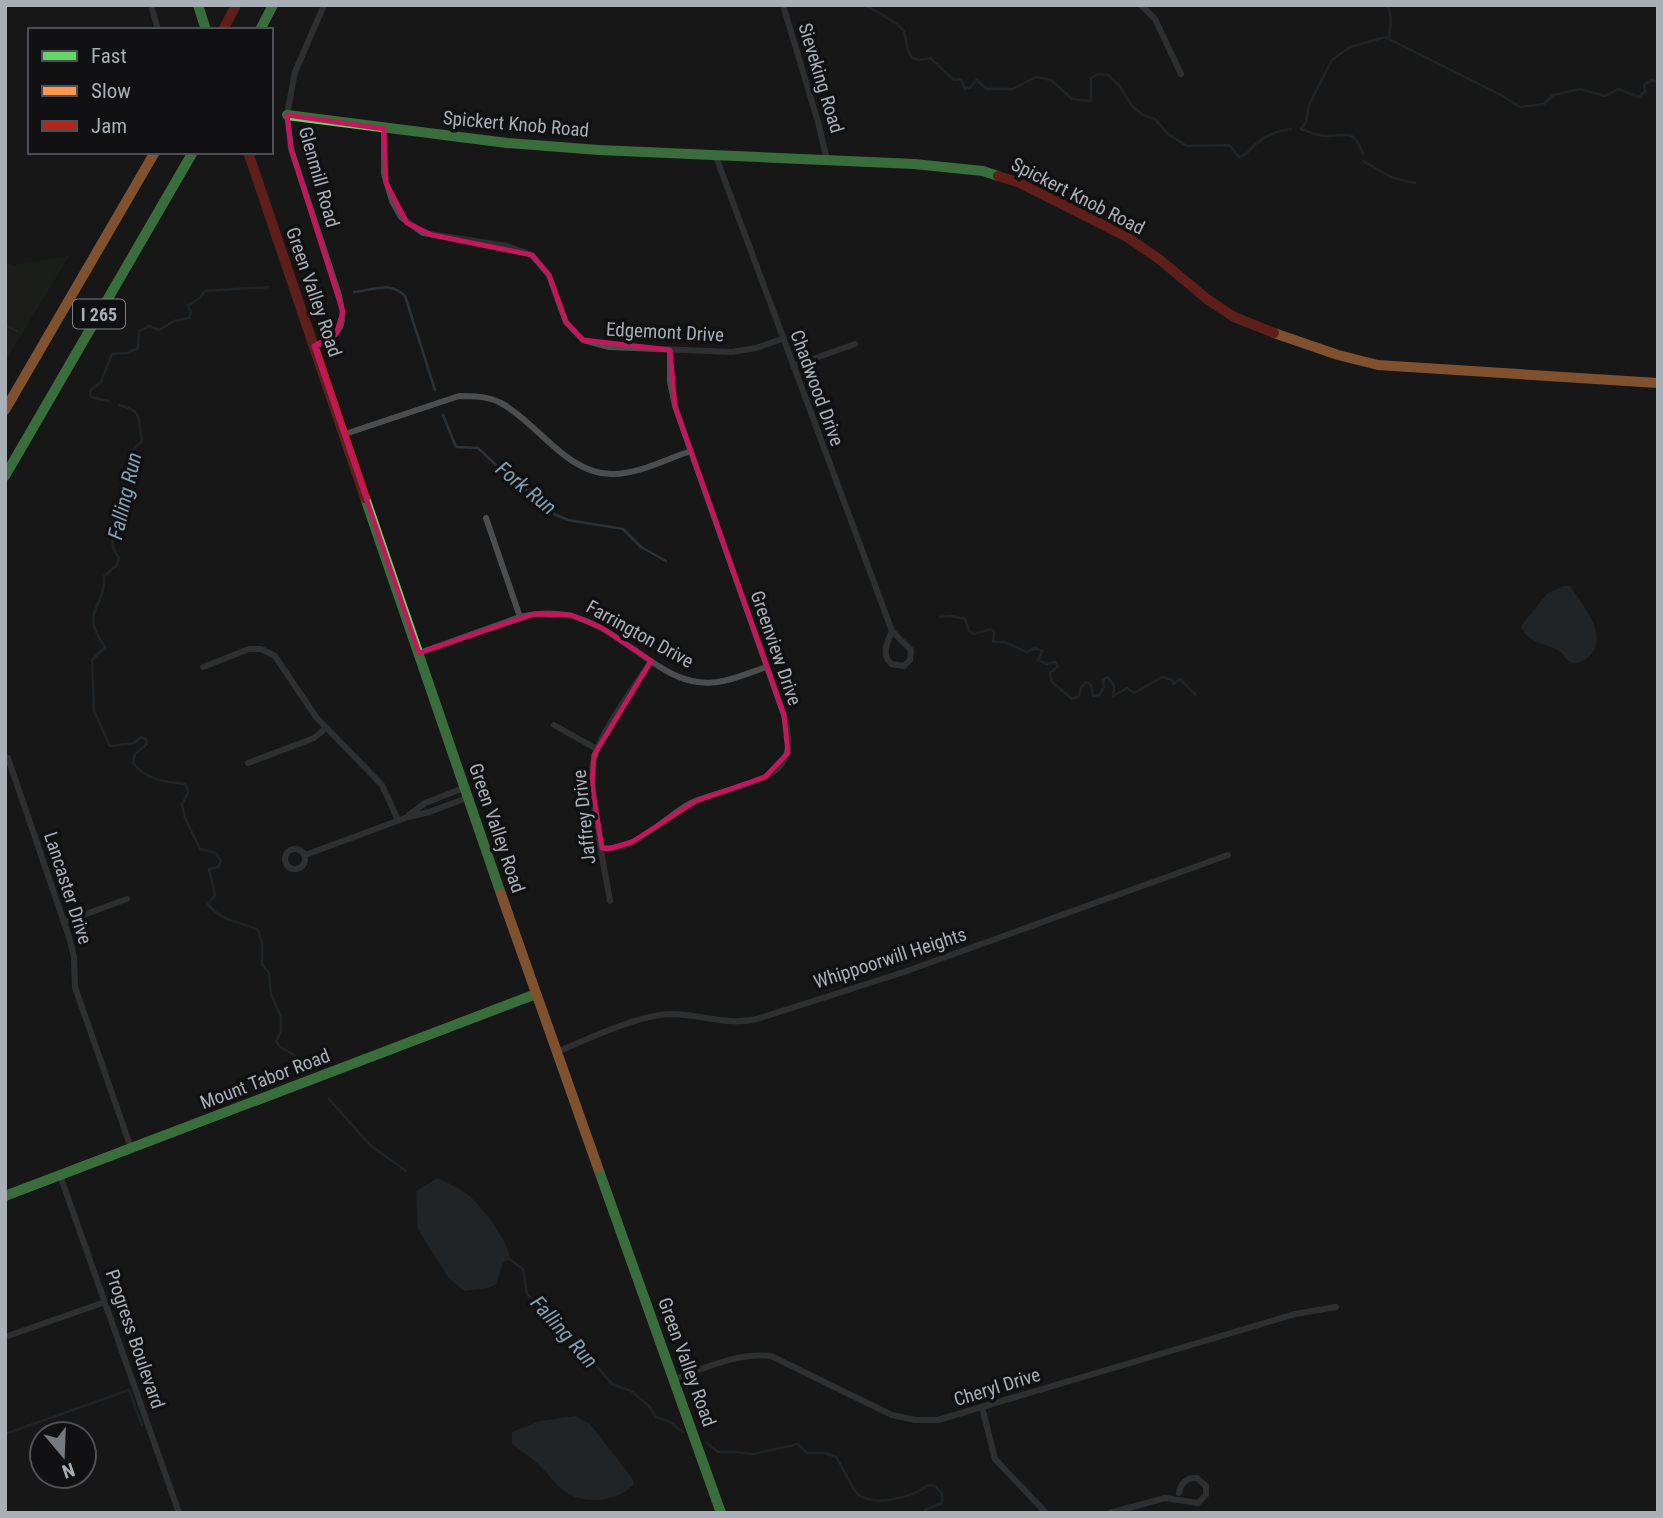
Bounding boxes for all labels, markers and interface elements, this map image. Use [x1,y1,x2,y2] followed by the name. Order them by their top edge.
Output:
[793,20,849,136] street label: Sieveking Road
[28,28,273,154] legend
[91,44,127,68] text: Fast
[91,79,131,103] text: Slow
[442,106,590,142] street label: Spickert Knob Road
[91,114,127,138] text: Jam
[294,124,344,230] street label: Glenmill Road
[1007,152,1149,240] street label: Spickert Knob Road
[281,224,347,360] street label: Green Valley Road
[73,300,125,328] road number: I 265
[606,317,725,347] street label: Edgemont Drive
[785,327,849,449] street label: Chadwood Drive
[103,450,147,542] water label: Falling Run
[491,456,561,520] water label: Fork Run
[746,588,806,708] street label: Greenview Drive
[582,595,698,673] street label: Farrington Drive
[464,760,530,896] street label: Green Valley Road
[568,769,600,865] street label: Jaffrey Drive
[39,829,97,947] street label: Lancaster Drive
[811,922,969,994] street label: Whippoorwill Heights
[197,1044,333,1114] street label: Mount Tabor Road
[100,1266,170,1412] street label: Progress Boulevard
[525,1291,603,1373] water label: Falling Run
[653,1294,721,1430] street label: Green Valley Road
[951,1363,1043,1411] street label: Cheryl Drive
[28,1420,98,1490] north arrow
[59,1458,78,1483] text: N

